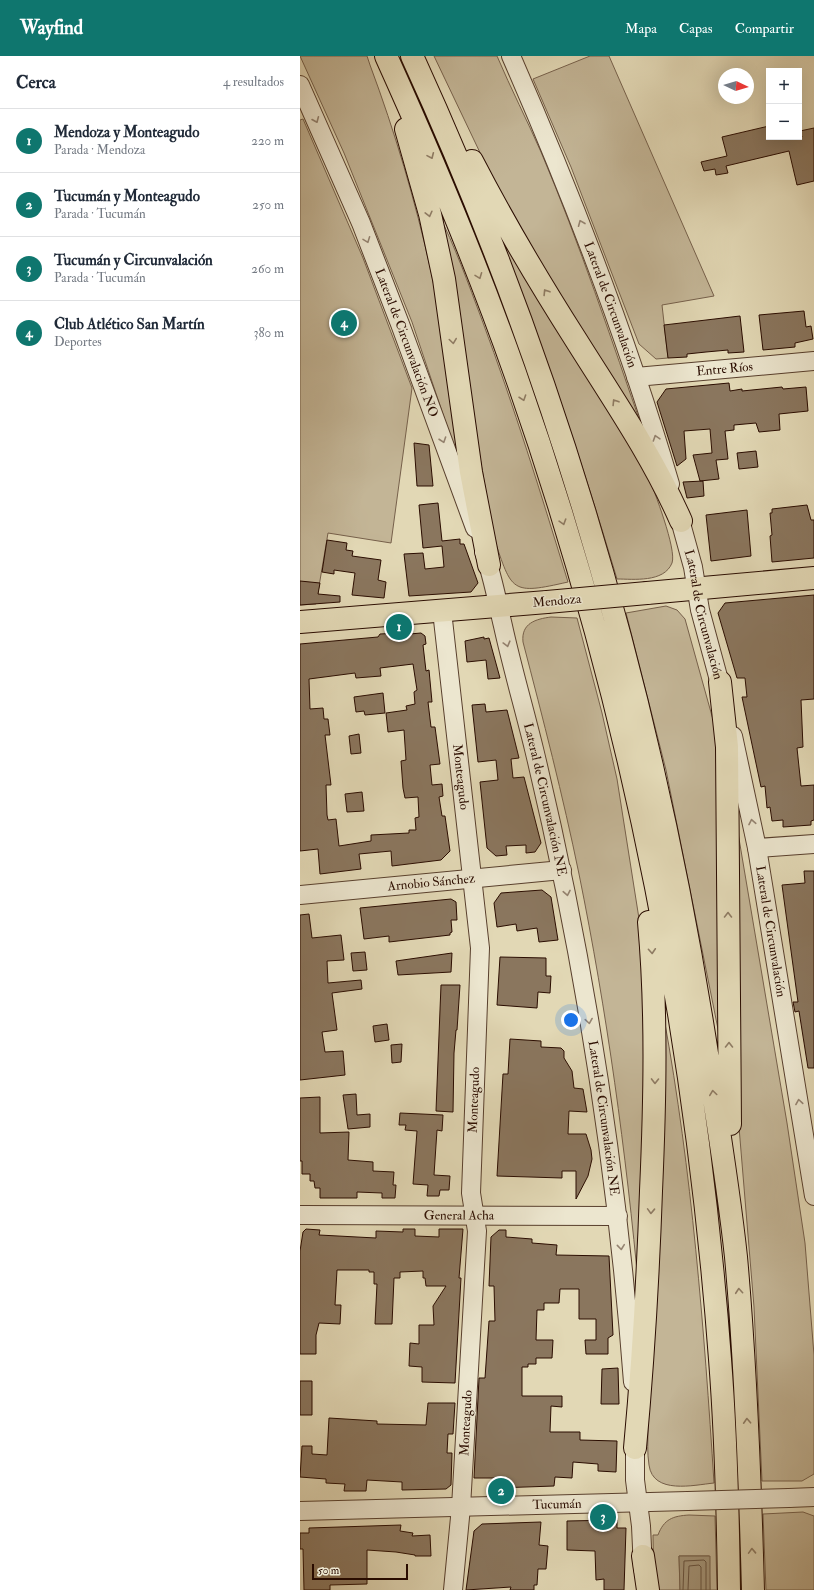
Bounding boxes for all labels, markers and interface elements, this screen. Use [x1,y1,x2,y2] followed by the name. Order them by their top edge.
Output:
[20,16,83,40] text: Wayfind
[625,20,657,37] text: Mapa
[679,20,713,37] text: Capas
[735,20,794,37] text: Compartir
[718,68,754,104] north arrow
[766,68,802,140] map controls
[766,68,802,104] button: +
[16,72,56,93] text: Cerca
[223,74,284,90] text: 4 resultados
[766,104,802,140] button: −
[312,116,320,123] one-way arrow
[54,123,199,142] text: Mendoza y Monteagudo
[27,133,31,149] text: 1
[251,133,284,149] text: 220 m
[54,142,145,158] text: Parada · Mendoza
[426,152,434,159] one-way arrow
[54,187,200,206] text: Tucumán y Monteagudo
[26,197,32,213] text: 2
[252,197,284,213] text: 250 m
[54,206,146,222] text: Parada · Tucumán
[425,210,433,217] one-way arrow
[577,219,585,226] one-way arrow
[362,236,370,243] one-way arrow
[580,240,641,370] street label: Lateral de Circunvalación
[54,251,213,270] text: Tucumán y Circunvalación
[27,261,32,277] text: 3
[251,261,284,277] text: 260 m
[371,266,442,419] street label: Lateral de Circunvalación NO
[54,270,146,286] text: Parada · Tucumán
[474,273,482,280] one-way arrow
[543,289,550,296] one-way arrow
[331,308,357,338] pin: 4
[54,315,205,334] text: Club Atlético San Martín
[25,325,33,341] text: 4
[253,325,284,341] text: 380 m
[54,334,102,350] text: Deportes
[448,338,457,344] one-way arrow
[696,358,754,380] street label: Entre Ríos
[519,395,527,402] one-way arrow
[613,399,620,406] one-way arrow
[652,434,661,441] one-way arrow
[438,436,446,443] one-way arrow
[558,518,567,525] one-way arrow
[681,548,727,682] street label: Lateral de Circunvalación
[532,591,583,611] street label: Mendoza
[386,612,412,642] pin: 1
[503,641,511,647] one-way arrow
[520,721,570,877] street label: Lateral de Circunvalación NE
[449,743,472,811] street label: Monteagudo
[748,819,756,825] one-way arrow
[752,865,789,998] street label: Lateral de Circunvalación
[386,870,477,895] street label: Arnobio Sánchez
[562,890,570,896] one-way arrow
[724,912,732,918] one-way arrow
[647,948,656,954] one-way arrow
[561,1010,581,1030] your location
[584,1018,593,1024] one-way arrow
[585,1039,623,1197] street label: Lateral de Circunvalación NE
[725,1042,733,1048] one-way arrow
[465,1067,483,1133] street label: Monteagudo
[651,1078,659,1084] one-way arrow
[709,1090,718,1096] one-way arrow
[795,1099,804,1105] one-way arrow
[424,1207,495,1224] street label: General Acha
[646,1208,655,1214] one-way arrow
[617,1244,626,1250] one-way arrow
[734,1288,743,1294] one-way arrow
[456,1390,476,1456] street label: Monteagudo
[743,1418,752,1424] one-way arrow
[488,1476,514,1506] pin: 2
[532,1496,582,1513] street label: Tucumán
[590,1502,616,1532] pin: 3
[748,1548,756,1554] one-way arrow
[312,1562,408,1581] scale bar
[318,1564,339,1577] text: 50 m

